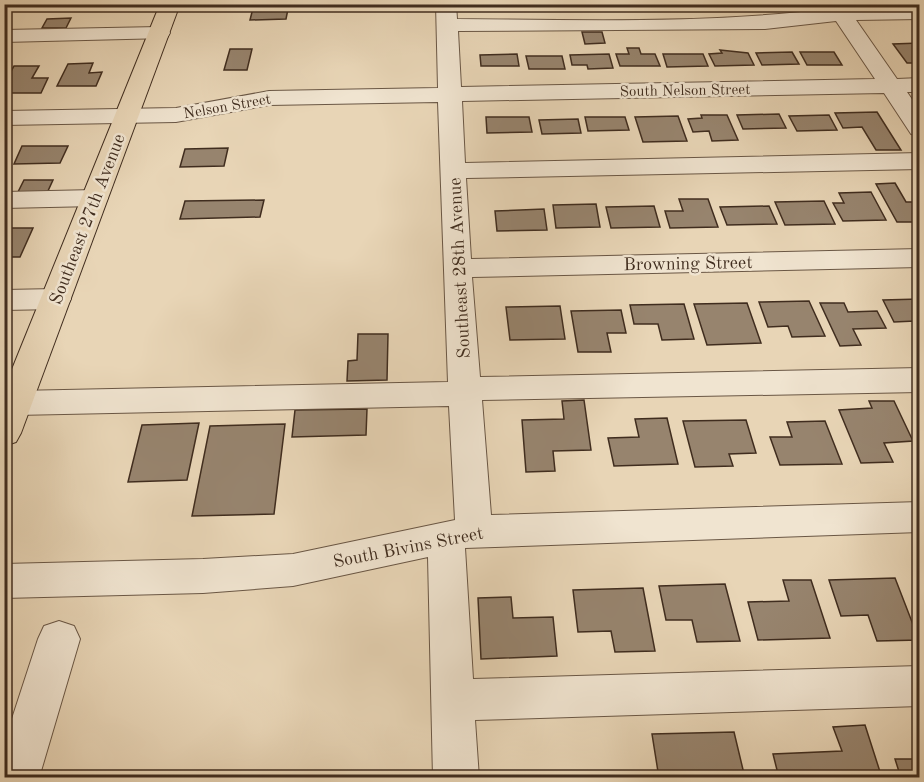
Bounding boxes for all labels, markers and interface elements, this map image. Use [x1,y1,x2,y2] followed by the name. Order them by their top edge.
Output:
[619,83,751,100] street label: South Nelson Street
[182,92,272,123] street label: Nelson Street
[47,132,129,307] street label: Southeast 27th Avenue
[446,177,474,359] street label: Southeast 28th Avenue
[623,254,753,274] street label: Browning Street
[331,525,485,571] street label: South Bivins Street

